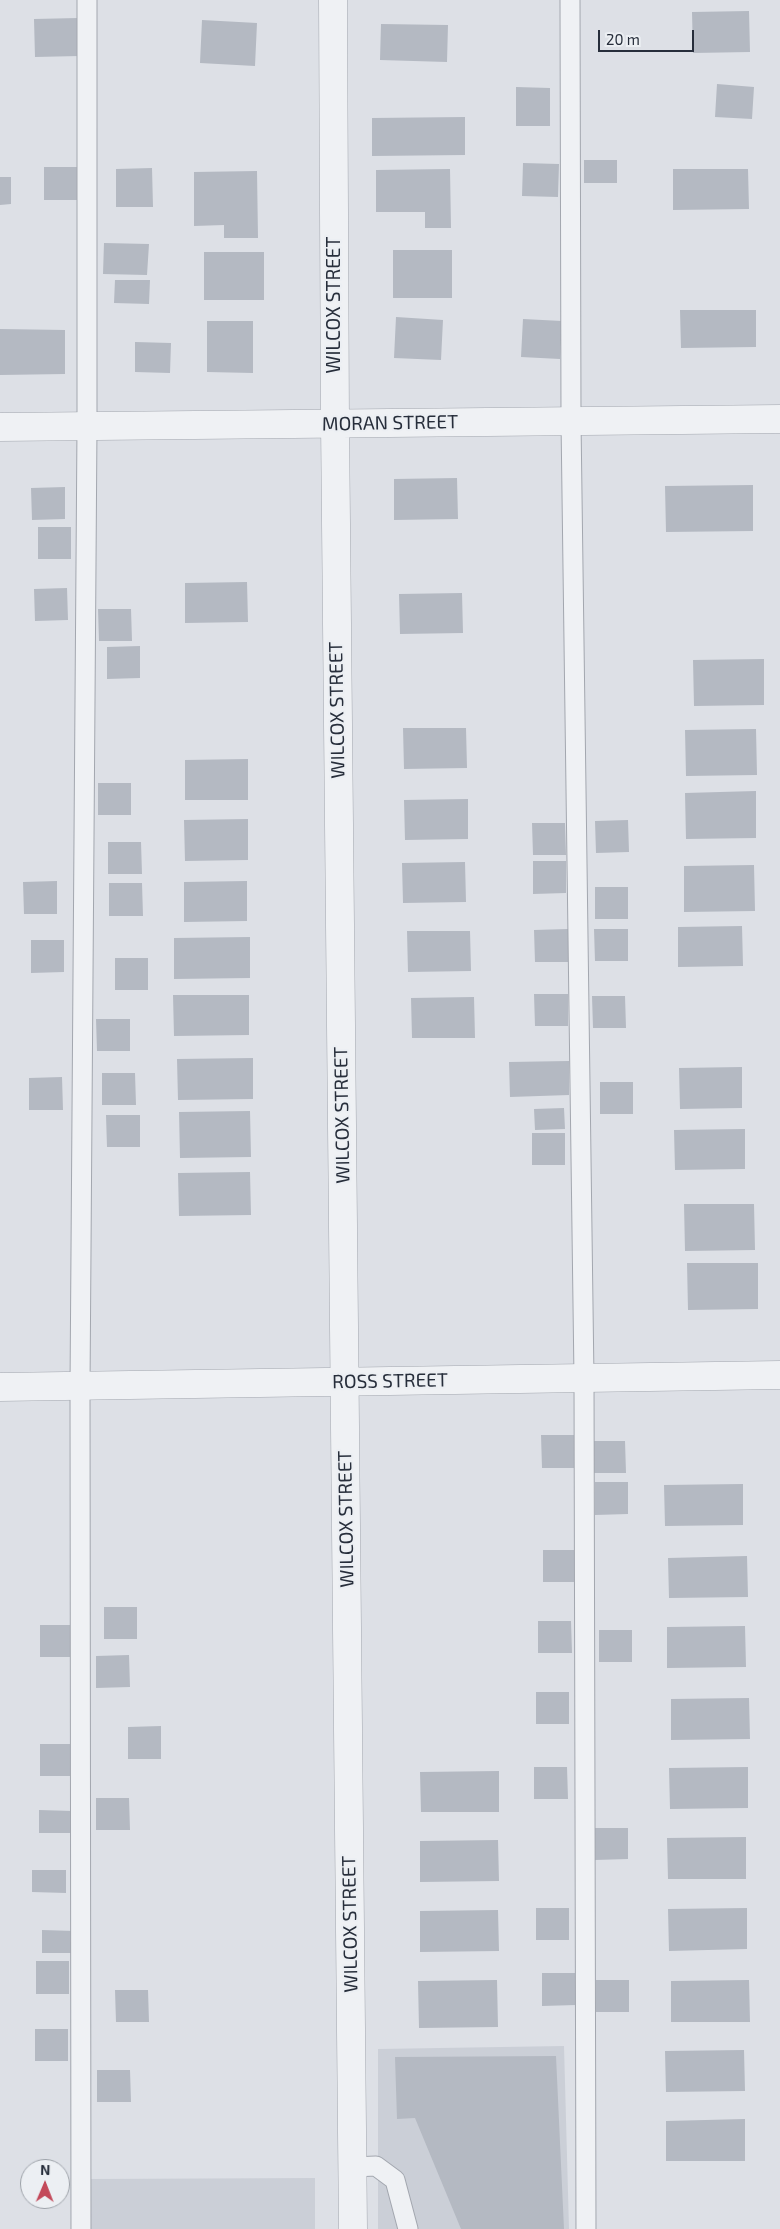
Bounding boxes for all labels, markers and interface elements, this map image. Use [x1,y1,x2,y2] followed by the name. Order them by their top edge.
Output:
[600,20,696,52] scale bar
[606,30,640,48] text: 20 m
[323,236,345,374] street label: WILCOX STREET
[322,410,458,436] street label: MORAN STREET
[324,641,350,779] street label: WILCOX STREET
[329,1046,355,1184] street label: WILCOX STREET
[332,1369,448,1393] street label: ROSS STREET
[333,1450,359,1588] street label: WILCOX STREET
[337,1855,363,1993] street label: WILCOX STREET
[20,2159,70,2209] north arrow
[40,2161,50,2178] text: N

